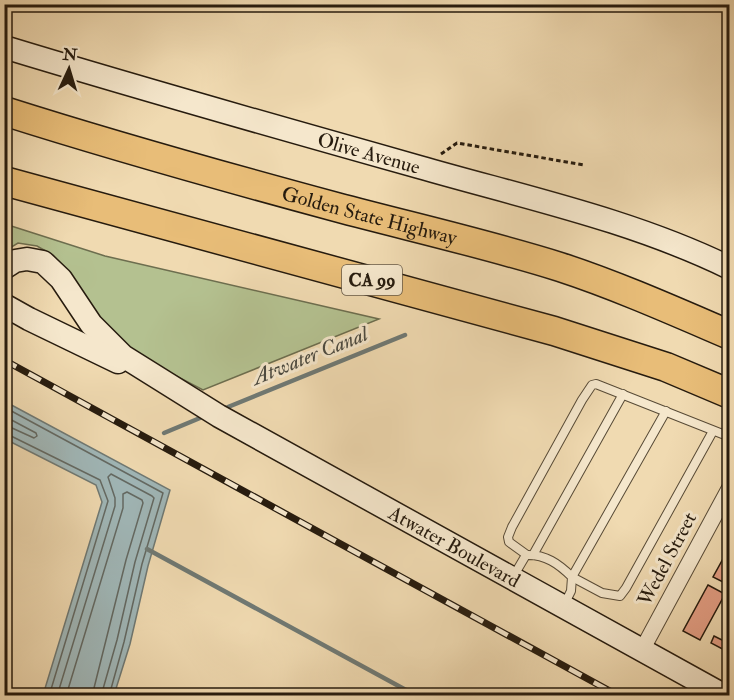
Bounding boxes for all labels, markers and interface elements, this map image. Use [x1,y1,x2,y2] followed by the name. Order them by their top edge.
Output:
[39,39,99,99] north arrow
[61,44,78,66] text: N
[315,127,423,179] street label: Olive Avenue
[279,180,461,250] street label: Golden State Highway
[342,265,402,295] road number: CA 99
[246,320,374,392] water label: Atwater Canal
[383,499,525,593] street label: Atwater Boulevard
[631,507,702,611] street label: Wedel Street

